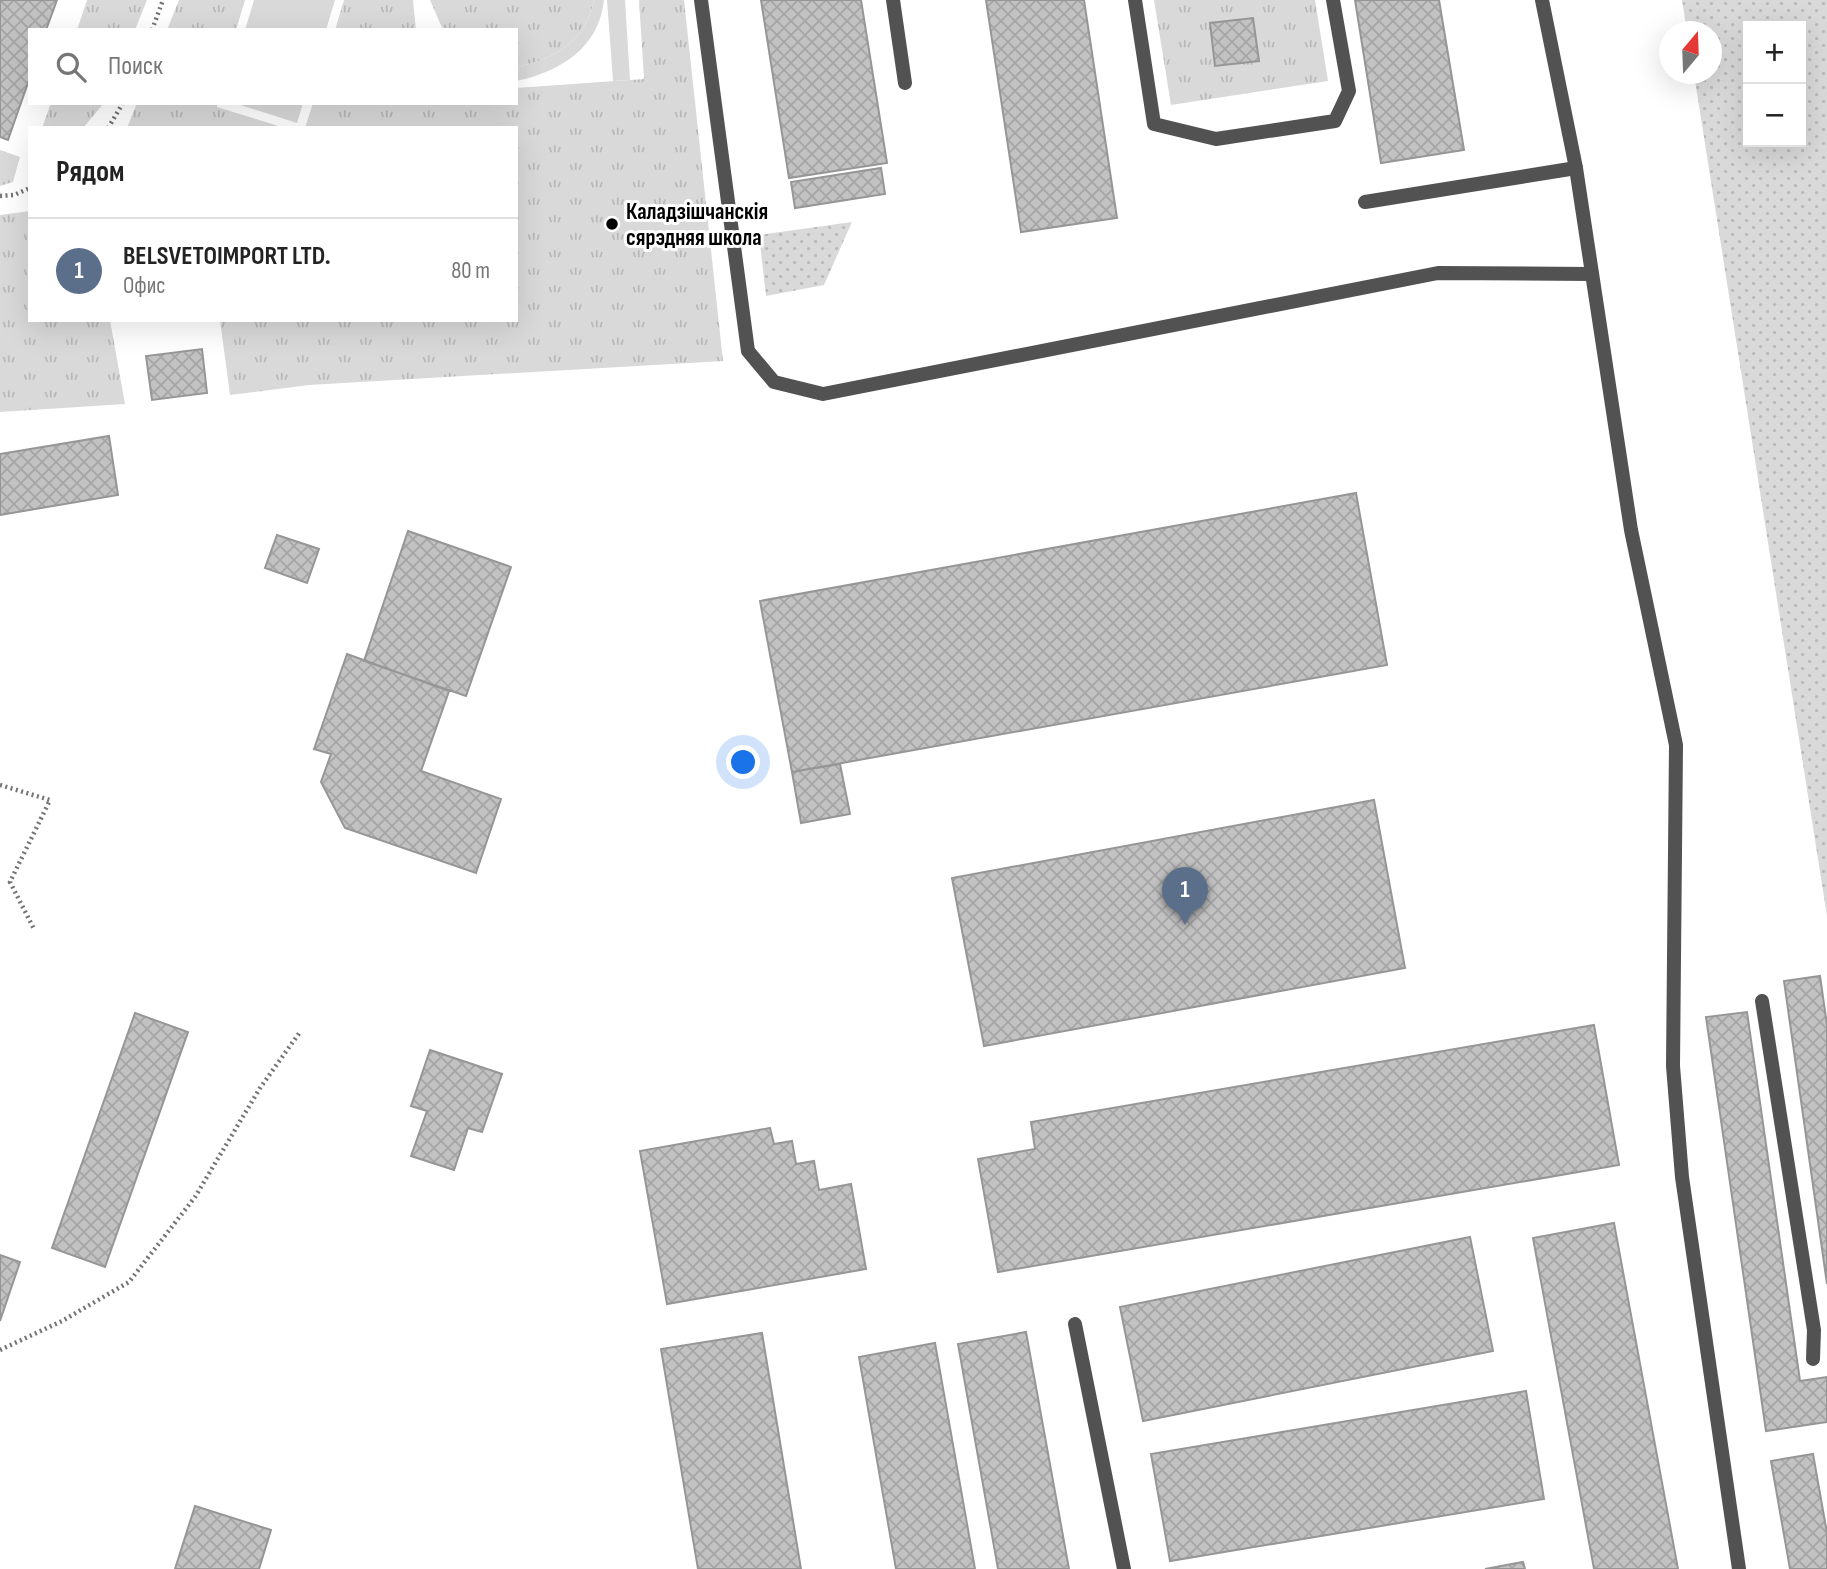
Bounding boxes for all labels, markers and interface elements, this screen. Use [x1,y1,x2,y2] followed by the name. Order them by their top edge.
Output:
[1659,21,1722,84] north arrow
[1743,21,1806,147] map controls
[1743,21,1806,84] button: +
[28,28,518,105] search box
[52,48,90,86] icon: search
[108,51,163,82] text: Поиск
[1743,84,1806,147] button: −
[56,154,124,190] text: Рядом
[626,198,768,252] place label: Каладзішчанскія сярэдняя школа
[604,216,620,232] marker: Каладзішчанскія сярэдняя школа
[123,241,331,272] text: BELSVETOIMPORT LTD.
[74,257,84,285] text: 1
[451,257,490,285] text: 80 m
[123,272,166,300] text: Офис
[726,745,760,779] your location
[1162,867,1208,925] pin: 1

